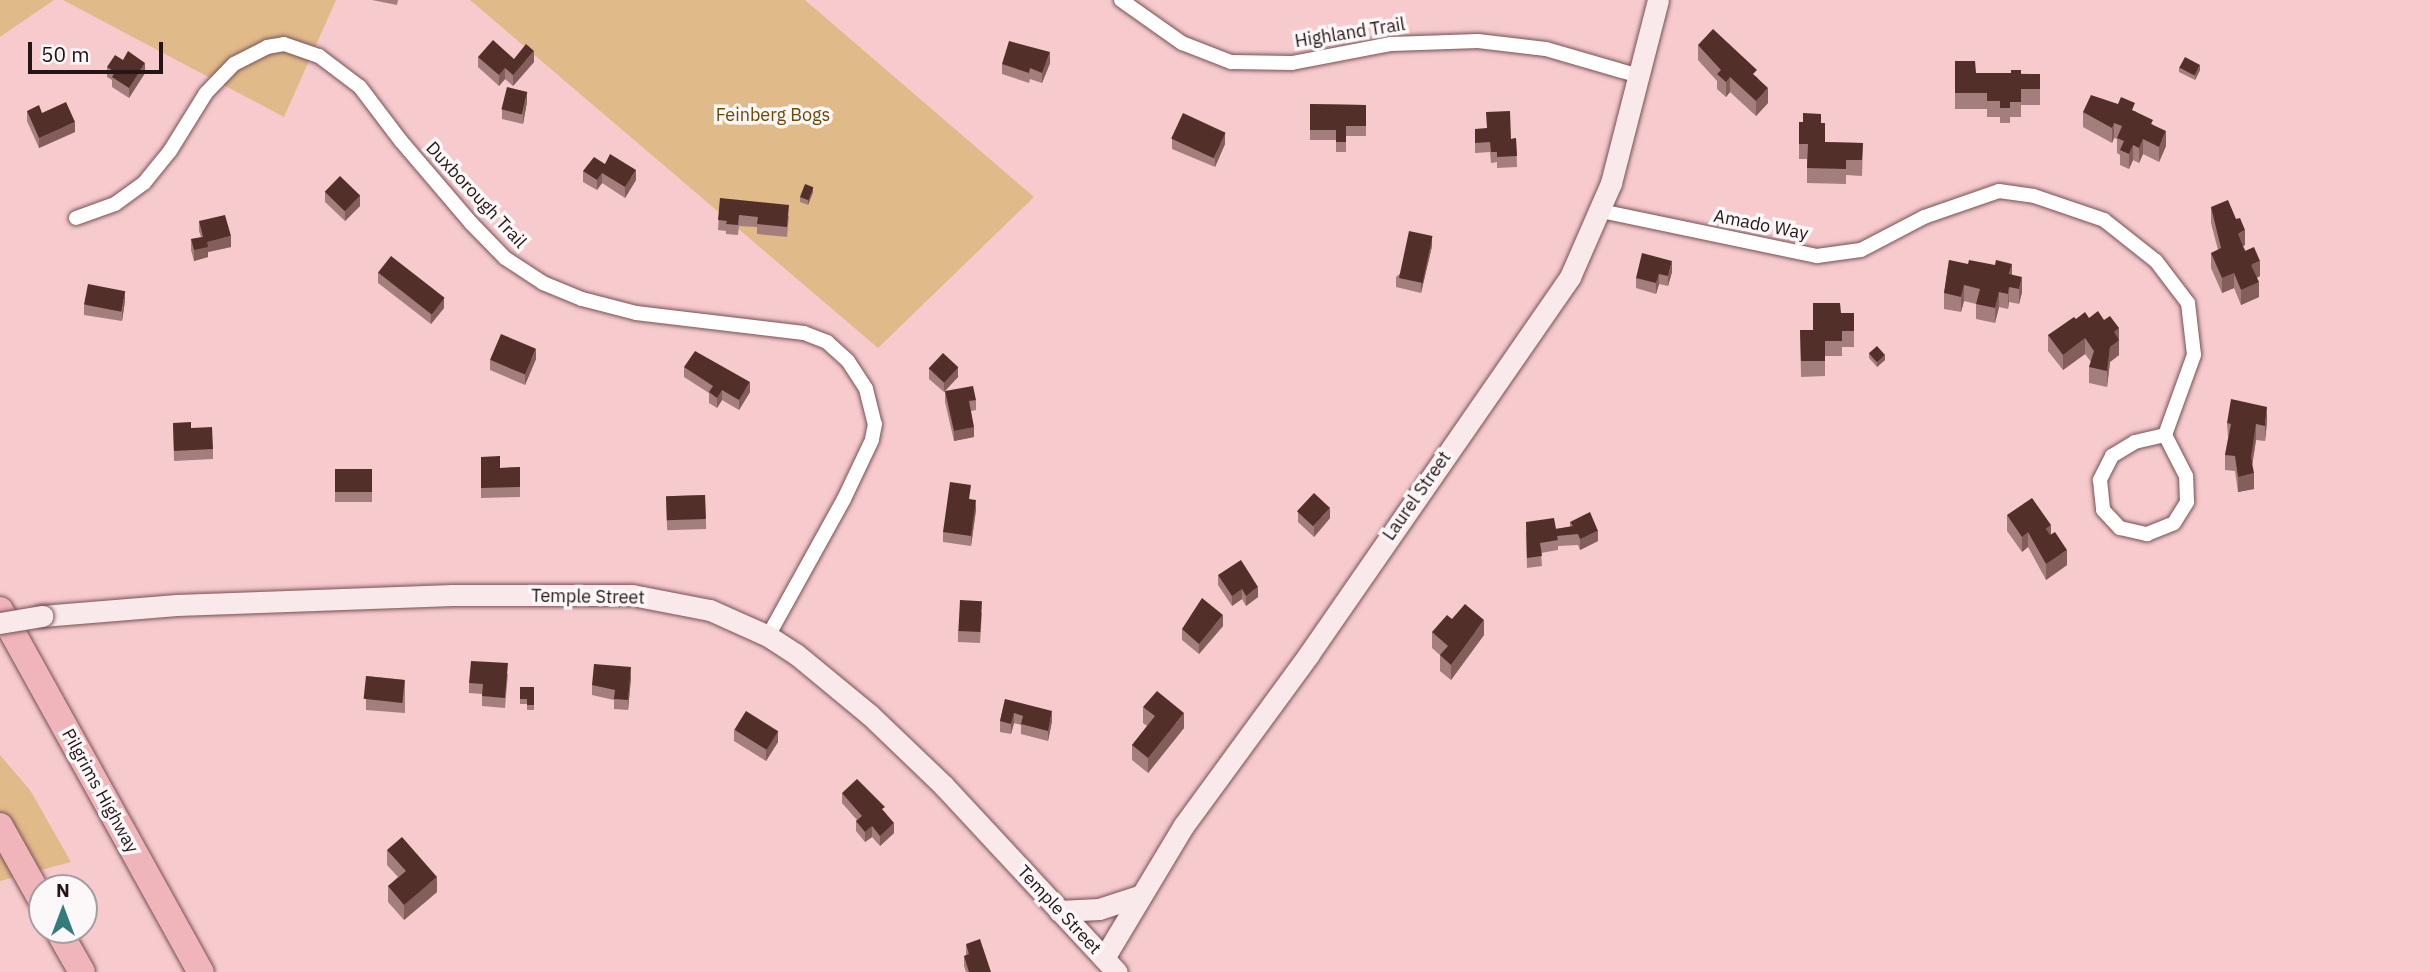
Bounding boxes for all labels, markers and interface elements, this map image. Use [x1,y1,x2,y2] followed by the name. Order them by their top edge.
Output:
[1293,14,1407,52] street label: Highland Trail
[32,28,166,72] scale bar
[41,40,90,68] text: 50 m
[716,104,830,126] park label: Feinberg Bogs
[421,137,531,253] street label: Duxborough Trail
[1712,205,1810,245] street label: Amado Way
[1378,447,1456,545] street label: Laurel Street
[531,585,645,609] street label: Temple Street
[57,725,143,857] street label: Pilgrims Highway
[1012,861,1106,959] street label: Temple Street
[28,874,98,944] north arrow
[56,878,70,902] text: N

